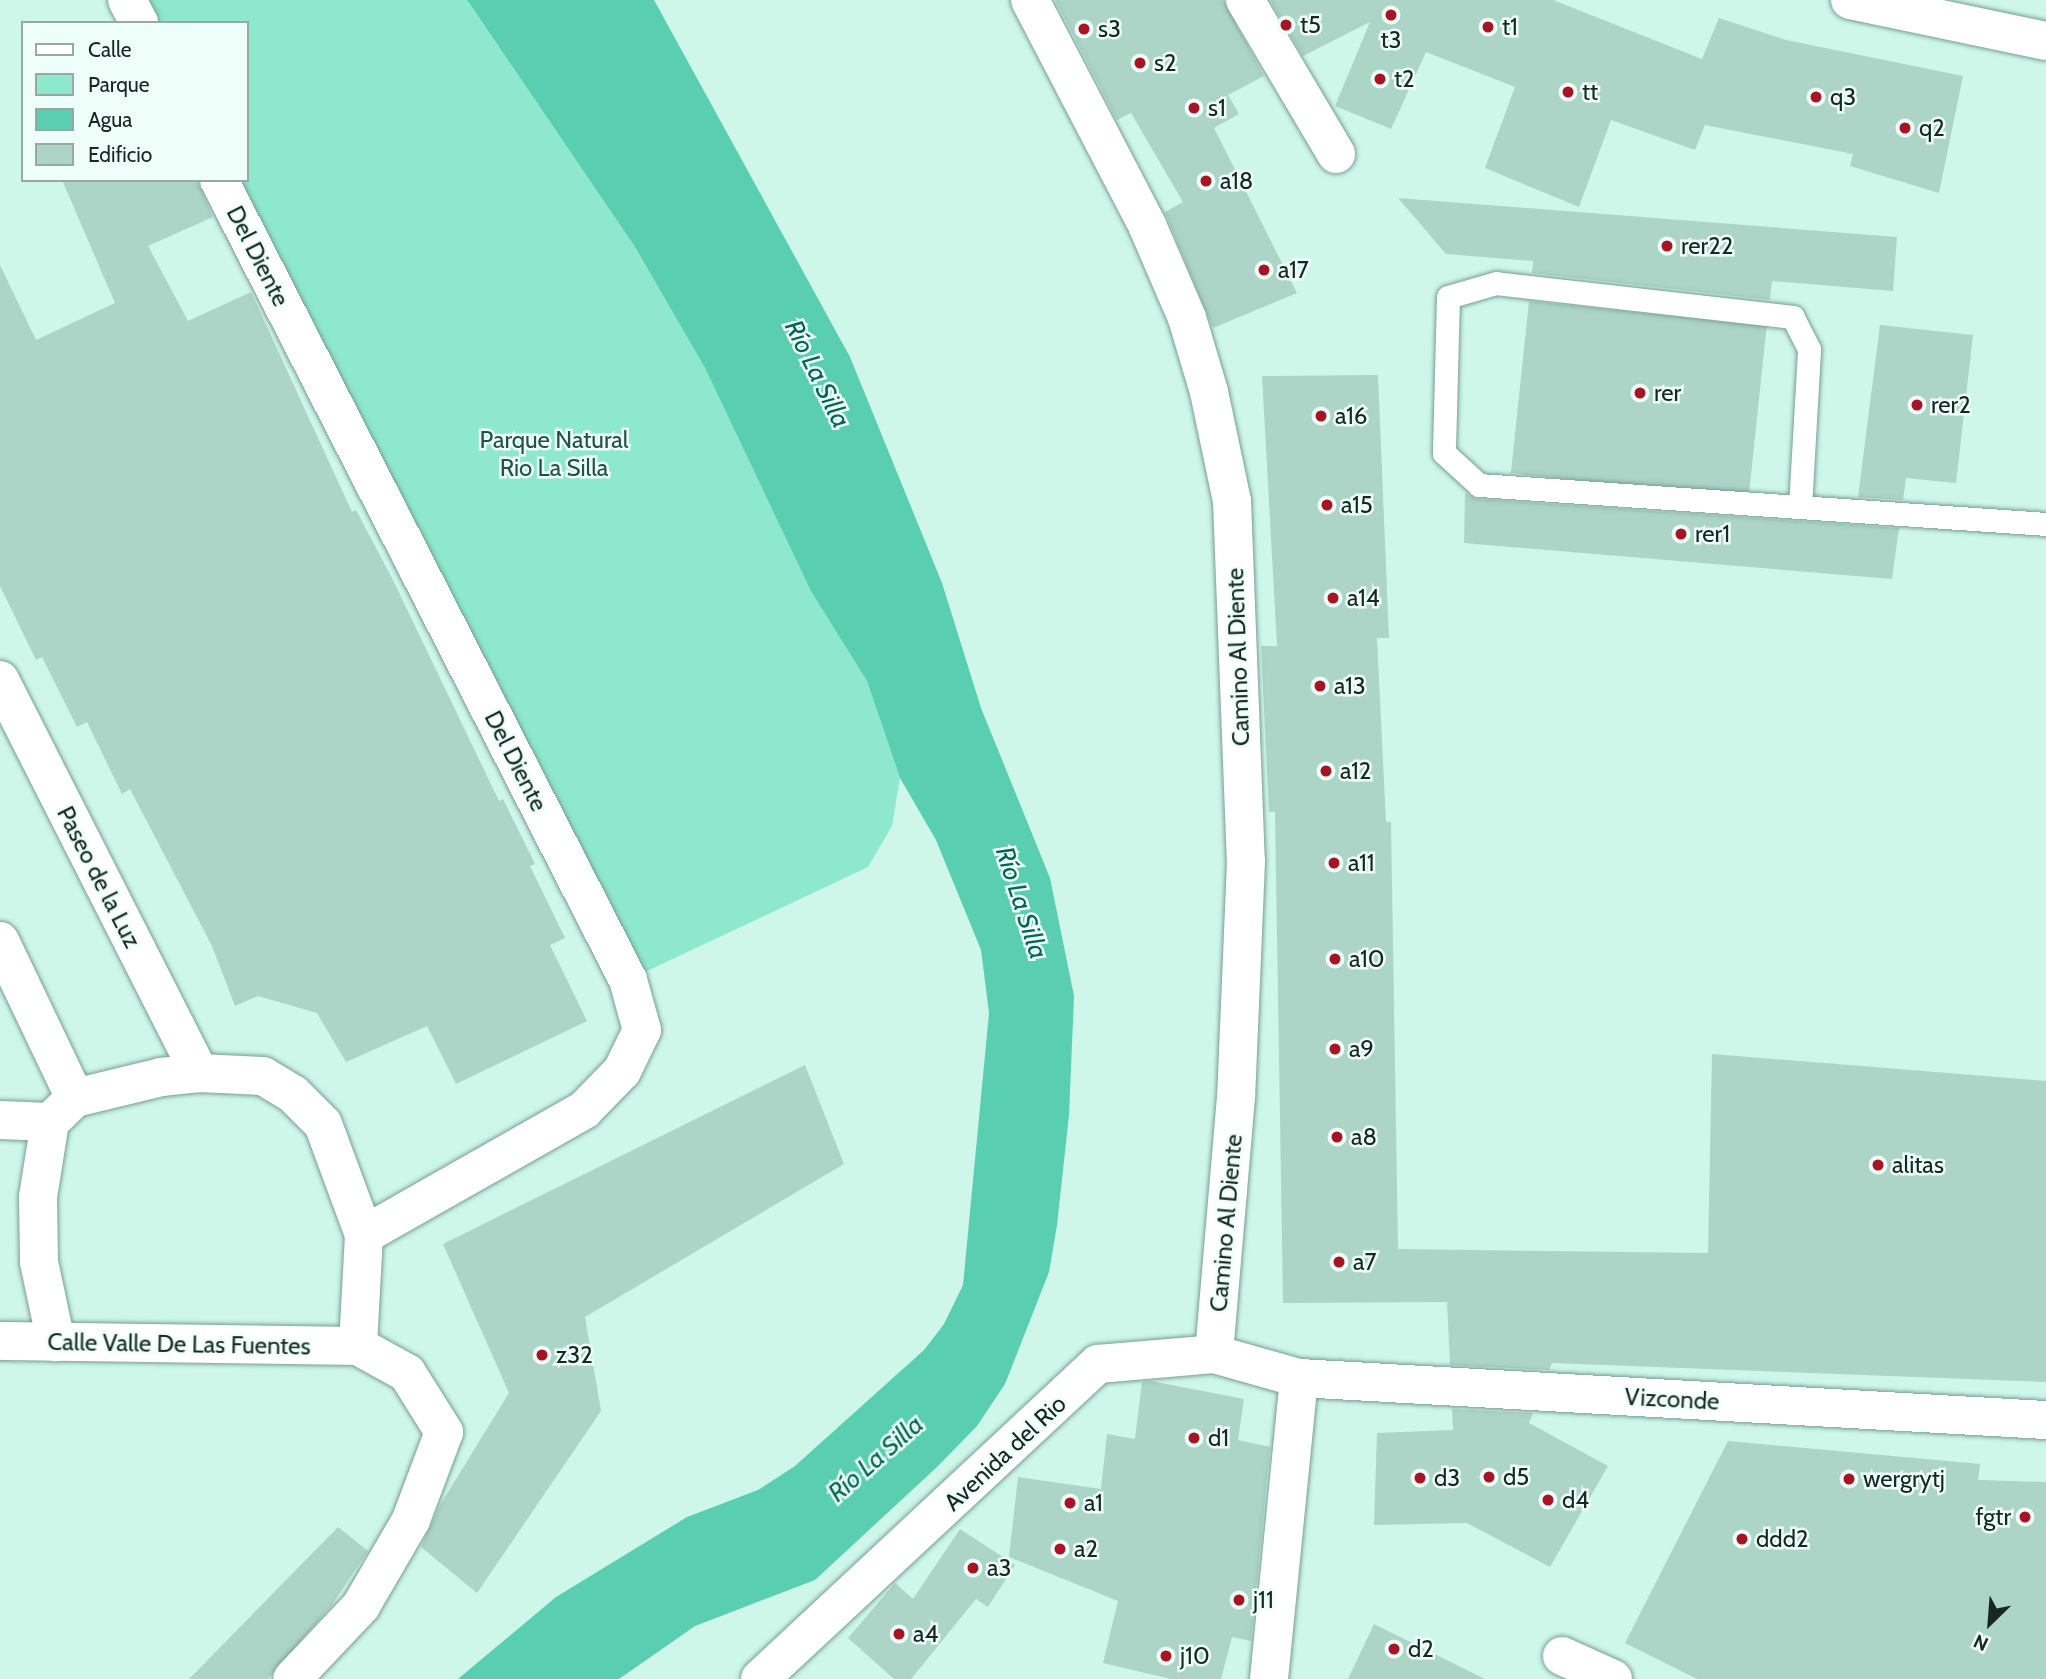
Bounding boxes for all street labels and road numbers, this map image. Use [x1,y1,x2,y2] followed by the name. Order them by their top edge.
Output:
[220,201,296,311] street label: Del Diente
[1220,567,1256,747] street label: Camino Al Diente
[478,706,554,816] street label: Del Diente
[51,801,147,953] street label: Paseo de la Luz
[1204,1133,1248,1313] street label: Camino Al Diente
[47,1327,311,1361] street label: Calle Valle De Las Fuentes
[1624,1382,1720,1416] street label: Vizconde
[938,1389,1072,1517] street label: Avenida del Rio

